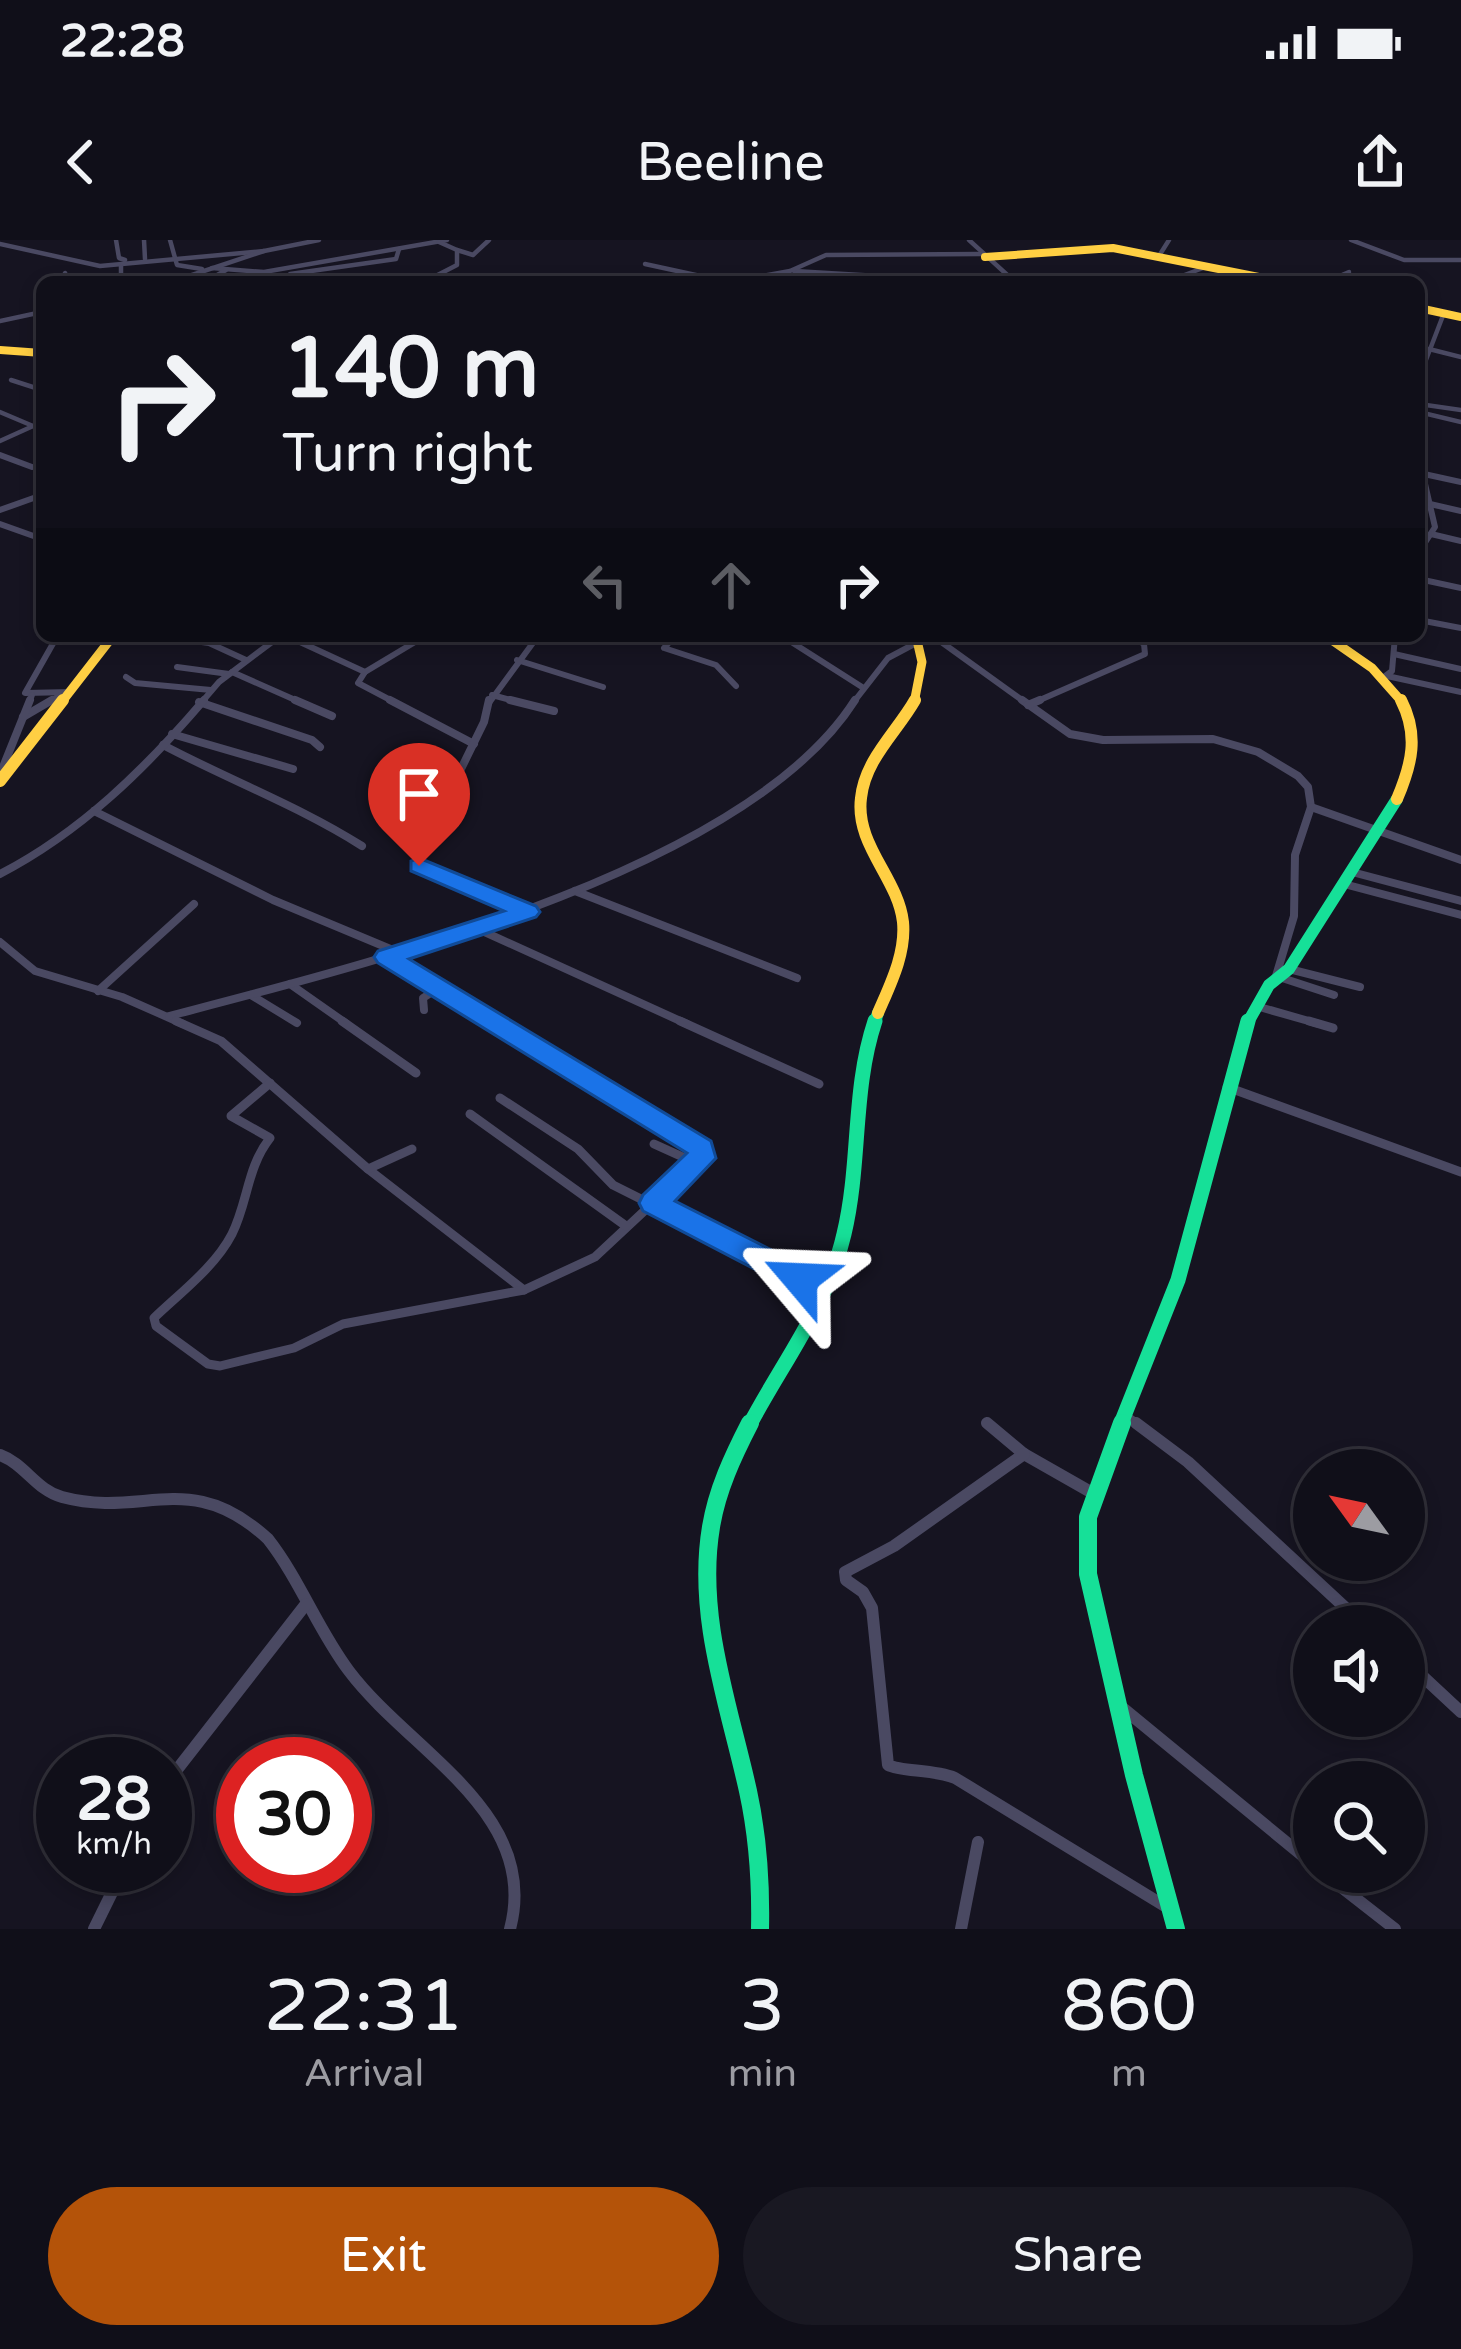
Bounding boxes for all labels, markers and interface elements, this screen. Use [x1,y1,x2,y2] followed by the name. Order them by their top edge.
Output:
[60,15,185,69] text: 22:28
[48,129,114,195] icon: back
[1347,129,1413,195] icon: share
[636,130,825,195] text: Beeline
[282,319,539,420] text: 140 m
[84,324,240,480] icon: right
[282,421,533,486] text: Turn right
[572,552,638,618] icon: left
[698,552,764,618] icon: ahead
[824,552,890,618] icon: right
[368,743,470,866] pin
[386,761,452,827] icon: arrive
[737,1216,863,1342] position arrow
[1293,1449,1425,1581] north arrow
[1293,1449,1425,1893] map controls
[1293,1605,1425,1737] button: sound
[216,1737,372,1893] speed limit sign: 30
[1293,1761,1425,1893] button: search
[76,1764,152,1836] text: 28
[76,1826,152,1863] text: km/h
[264,1964,464,2051] text: 22:31
[740,1964,785,2051] text: 3
[1061,1964,1197,2051] text: 860
[304,2050,424,2097] text: Arrival
[728,2050,797,2097] text: min
[1111,2050,1147,2097] text: m
[48,2187,719,2325] button: Exit
[743,2187,1413,2325] button: Share

